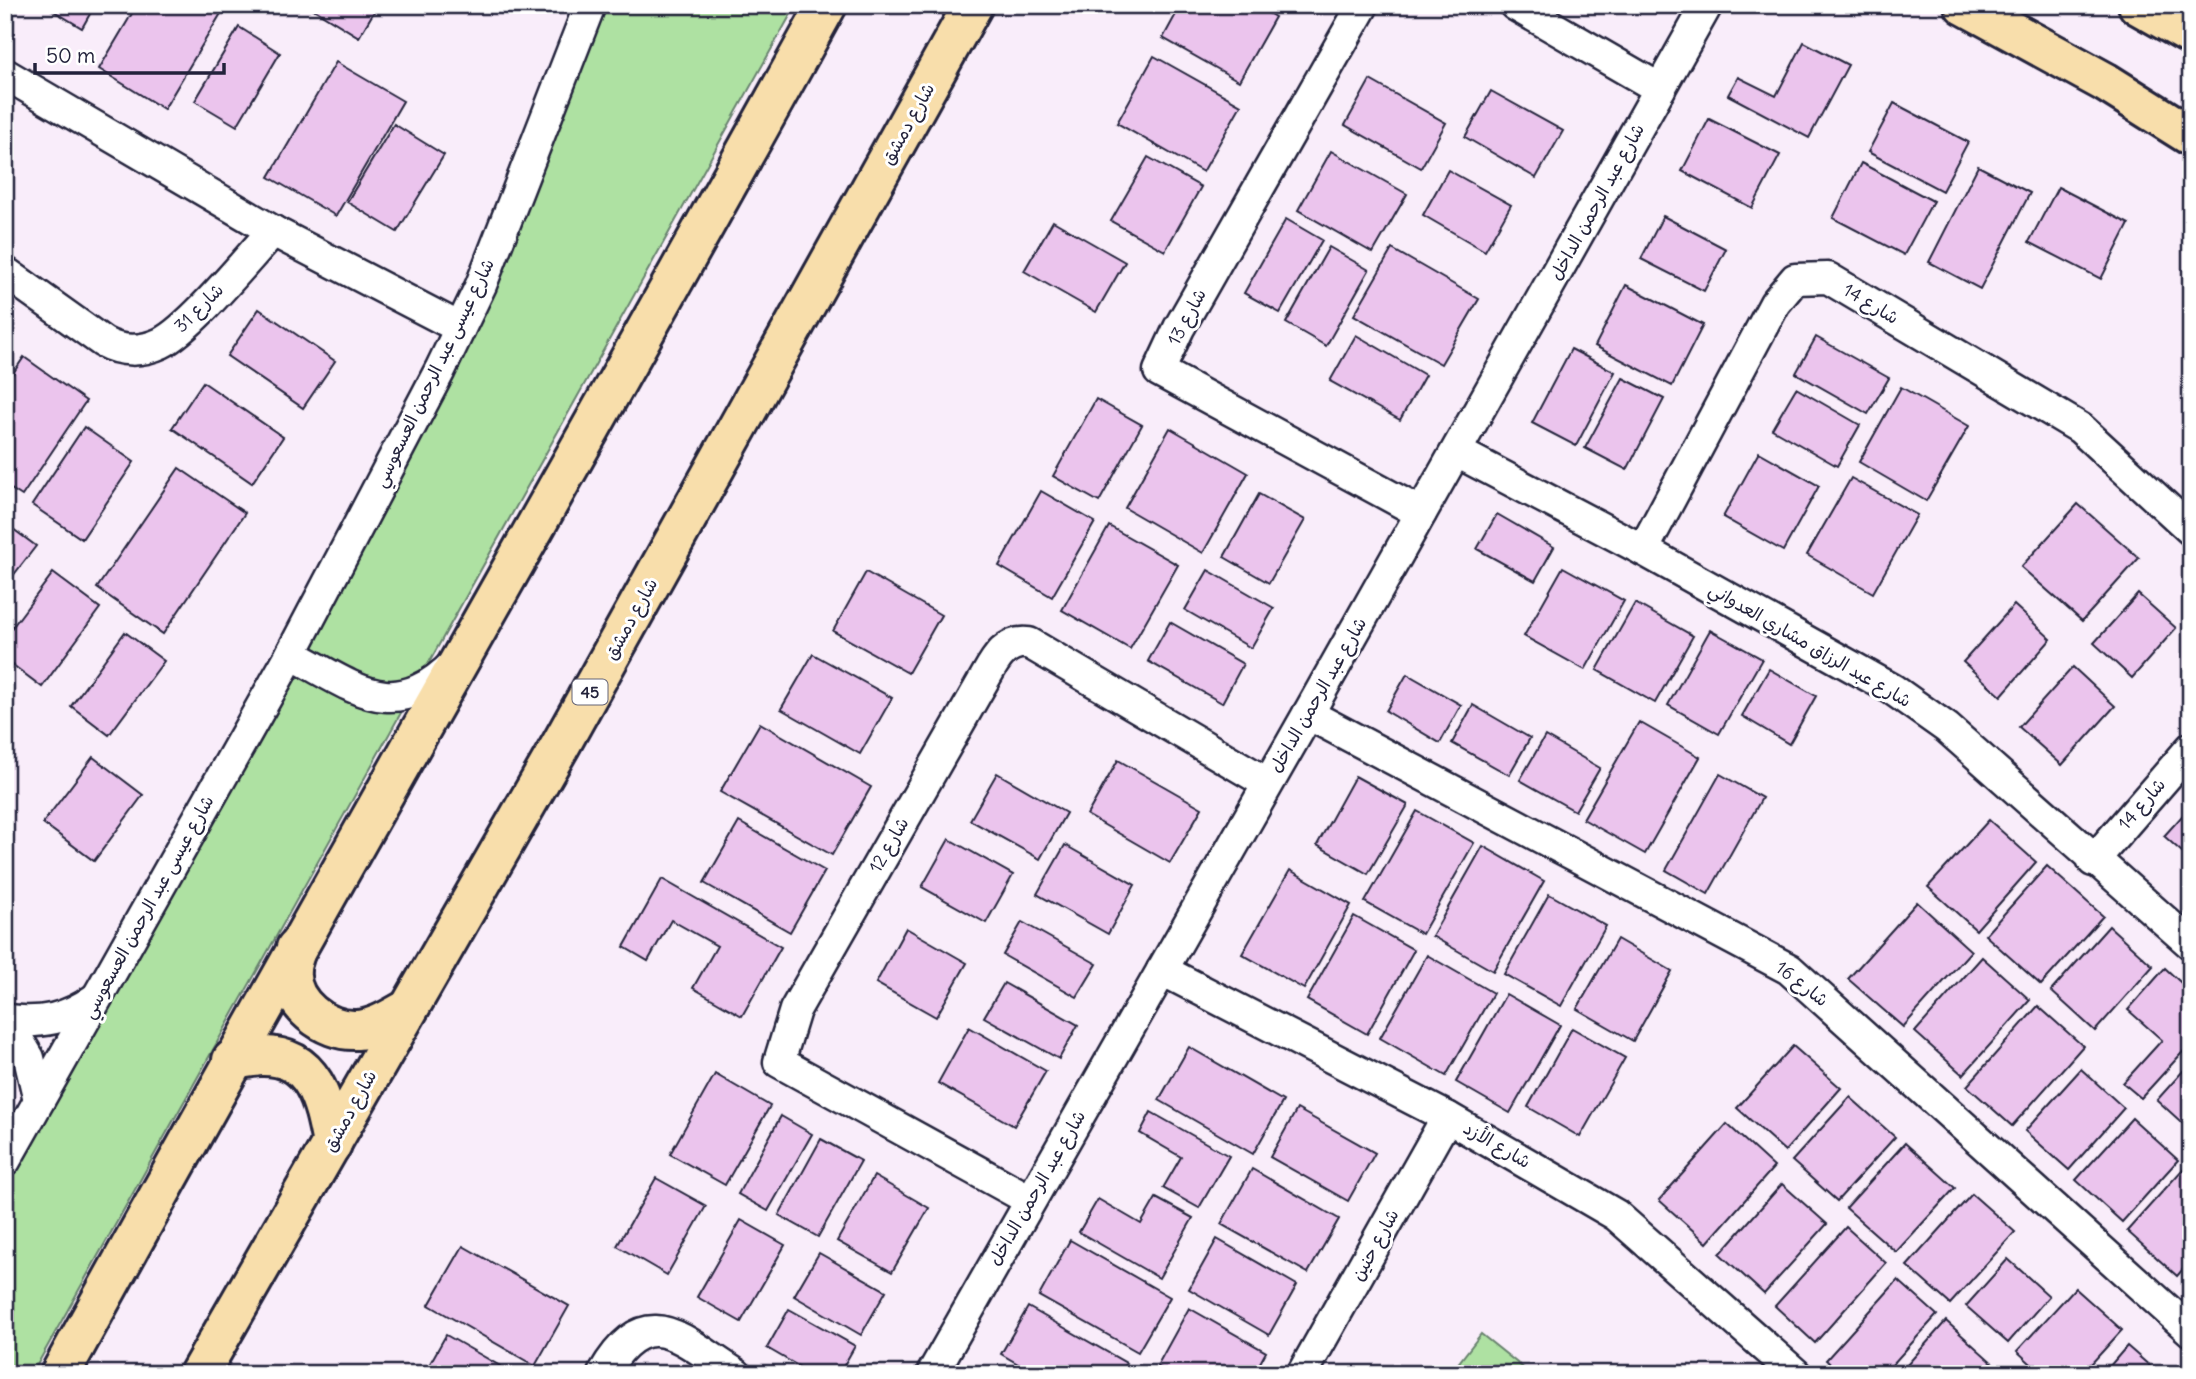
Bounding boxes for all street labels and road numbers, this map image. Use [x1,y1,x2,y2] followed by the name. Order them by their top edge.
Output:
[876,79,940,169] street label: شارع دمشق
[1544,119,1650,285] street label: شارع عبد الرحمن الداخل
[368,255,504,493] street label: شارع عيسى عبد الرحمن العسعوسي
[169,278,229,338] street label: شارع 31
[1839,278,1903,330] street label: شارع 14
[1162,285,1212,349] street label: شارع 13
[599,574,663,664] street label: شارع دمشق
[1702,577,1916,716] street label: شارع عبد الرزاق مشاري العدواني
[1264,613,1372,777] street label: شارع عبد الرحمن الداخل
[572,680,608,705] road number: 45
[2113,773,2171,835] street label: شارع 14
[76,791,223,1025] street label: شارع عيسى عبد الرحمن العسعوسي
[864,813,914,877] street label: شارع 12
[1771,956,1833,1012] street label: شارع 16
[318,1066,382,1156] street label: شارع دمشق
[983,1106,1091,1270] street label: شارع عبد الرحمن الداخل
[1459,1116,1535,1174] street label: شارع الأزد
[1346,1205,1404,1285] street label: شارع حنين

